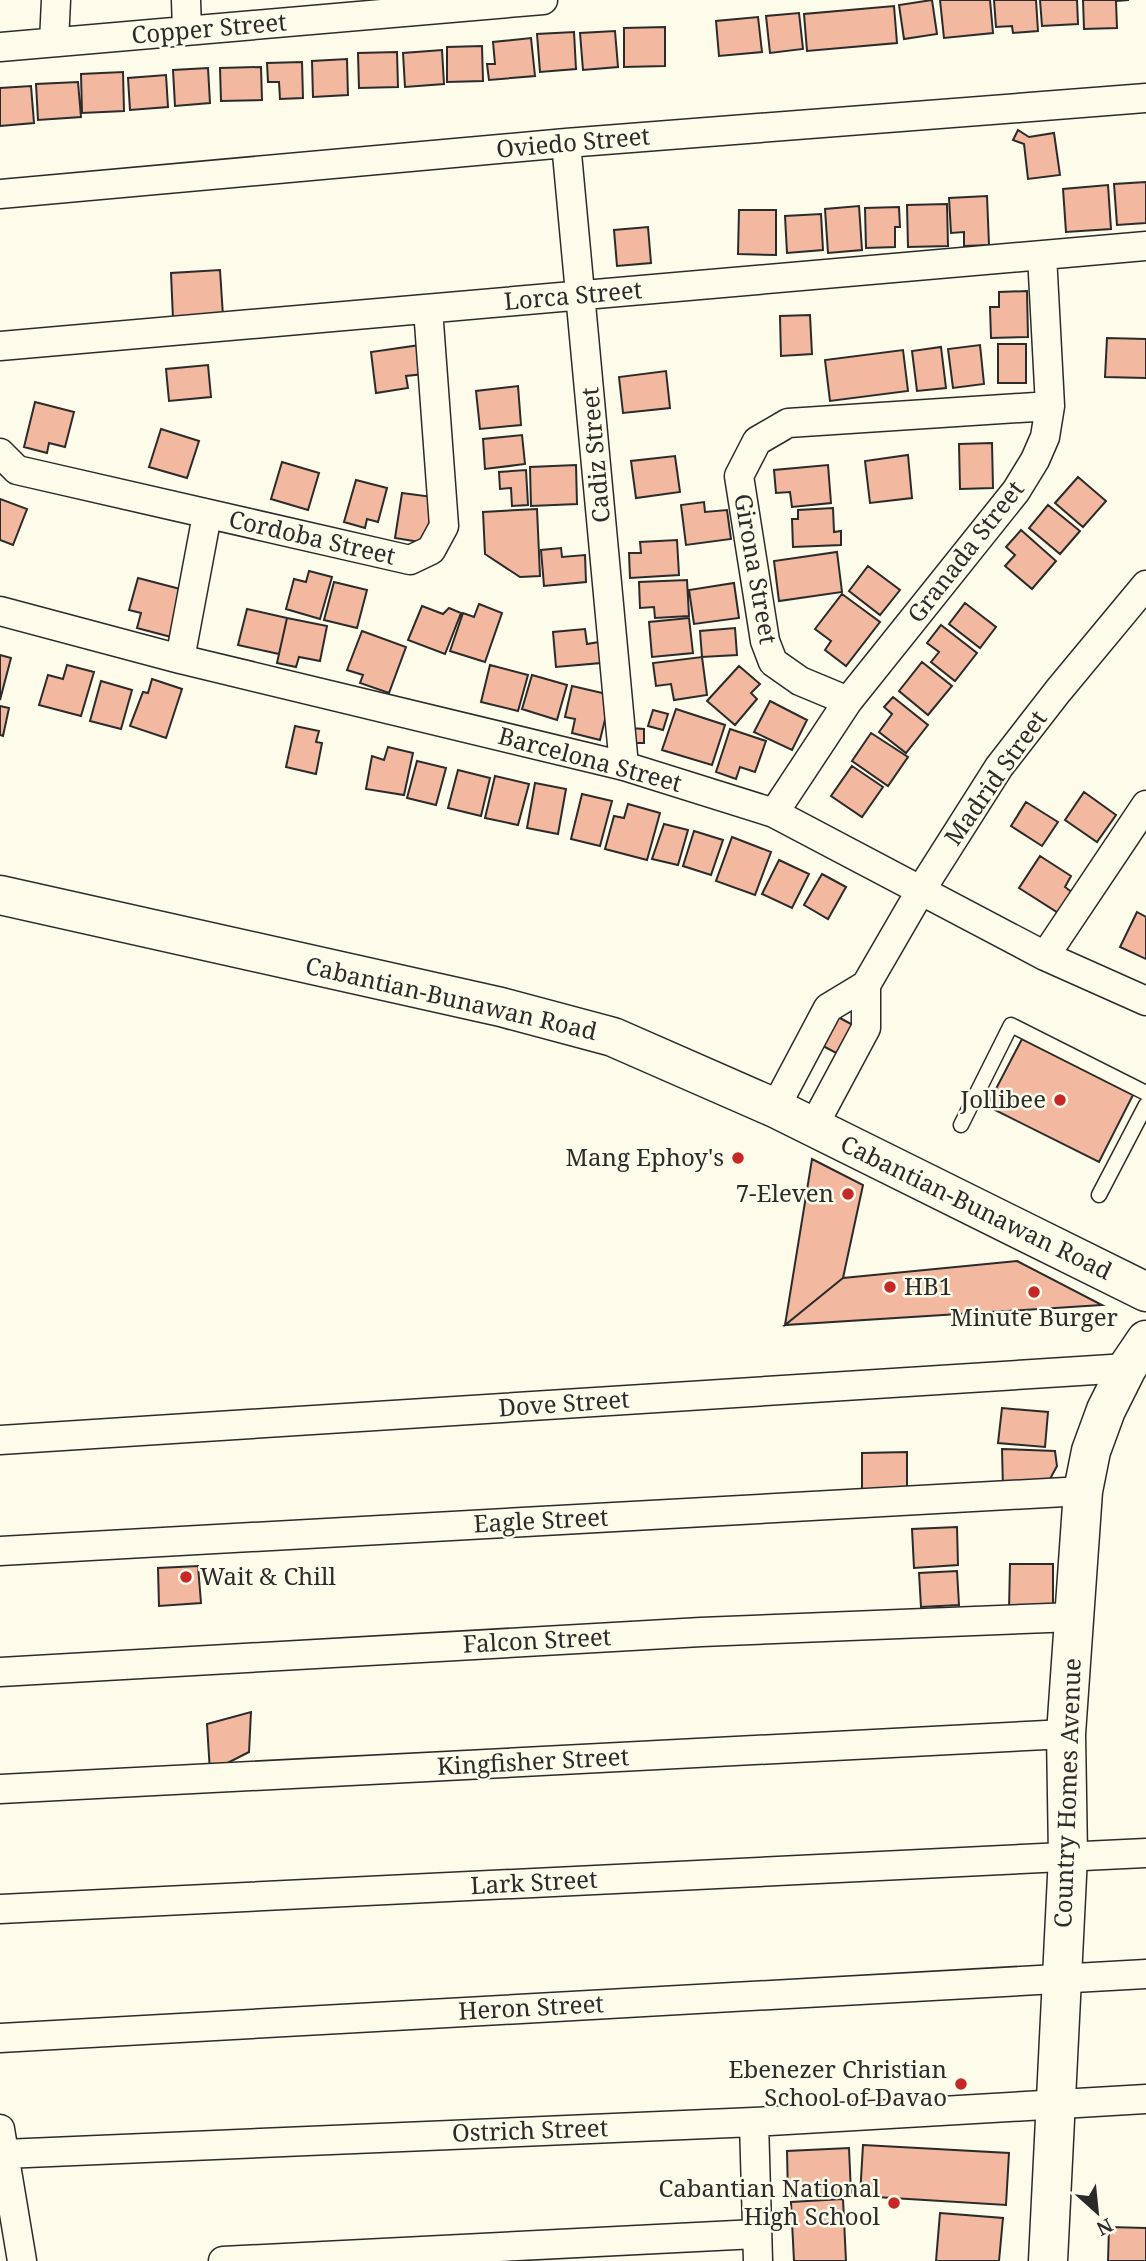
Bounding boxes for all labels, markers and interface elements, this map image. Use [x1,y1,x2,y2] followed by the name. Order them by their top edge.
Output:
[130,4,288,51] street label: Copper Street
[495,118,651,165] street label: Oviedo Street
[502,272,643,317] street label: Lorca Street
[572,386,617,524] street label: Cadiz Street
[899,473,1031,629] street label: Granada Street
[727,491,786,647] street label: Girona Street
[226,501,399,572] street label: Cordoba Street
[936,703,1054,851] street label: Madrid Street
[495,718,686,799] street label: Barcelona Street
[302,948,601,1047] street label: Cabantian-Bunawan Road
[960,1082,1046,1115] place label: Jollibee
[1052,1092,1068,1108] marker: Jollibee
[835,1126,1118,1287] street label: Cabantian-Bunawan Road
[565,1140,724,1173] place label: Mang Ephoy's
[730,1150,746,1166] marker: Mang Ephoy's
[736,1176,834,1209] place label: 7-Eleven
[840,1186,856,1202] marker: 7-Eleven
[904,1269,952,1302] place label: HB1
[882,1279,898,1295] marker: HB1
[1026,1284,1042,1300] marker: Minute Burger
[950,1300,1118,1333] place label: Minute Burger
[497,1381,630,1424] street label: Dove Street
[473,1499,609,1540] street label: Eagle Street
[200,1559,336,1592] place label: Wait & Chill
[178,1569,194,1585] marker: Wait & Chill
[462,1619,612,1660] street label: Falcon Street
[1045,1657,1088,1928] street label: Country Homes Avenue
[436,1739,630,1782] street label: Kingfisher Street
[470,1862,598,1901] street label: Lark Street
[457,1986,605,2027] street label: Heron Street
[729,2052,947,2113] place label: Ebenezer Christian School of Davao
[953,2076,969,2092] marker: Ebenezer Christian School of Davao
[451,2110,609,2149] street label: Ostrich Street
[658,2171,881,2232] place label: Cabantian National High School
[1062,2177,1132,2247] north arrow
[886,2195,902,2211] marker: Cabantian National High School
[1092,2212,1117,2242] text: N

